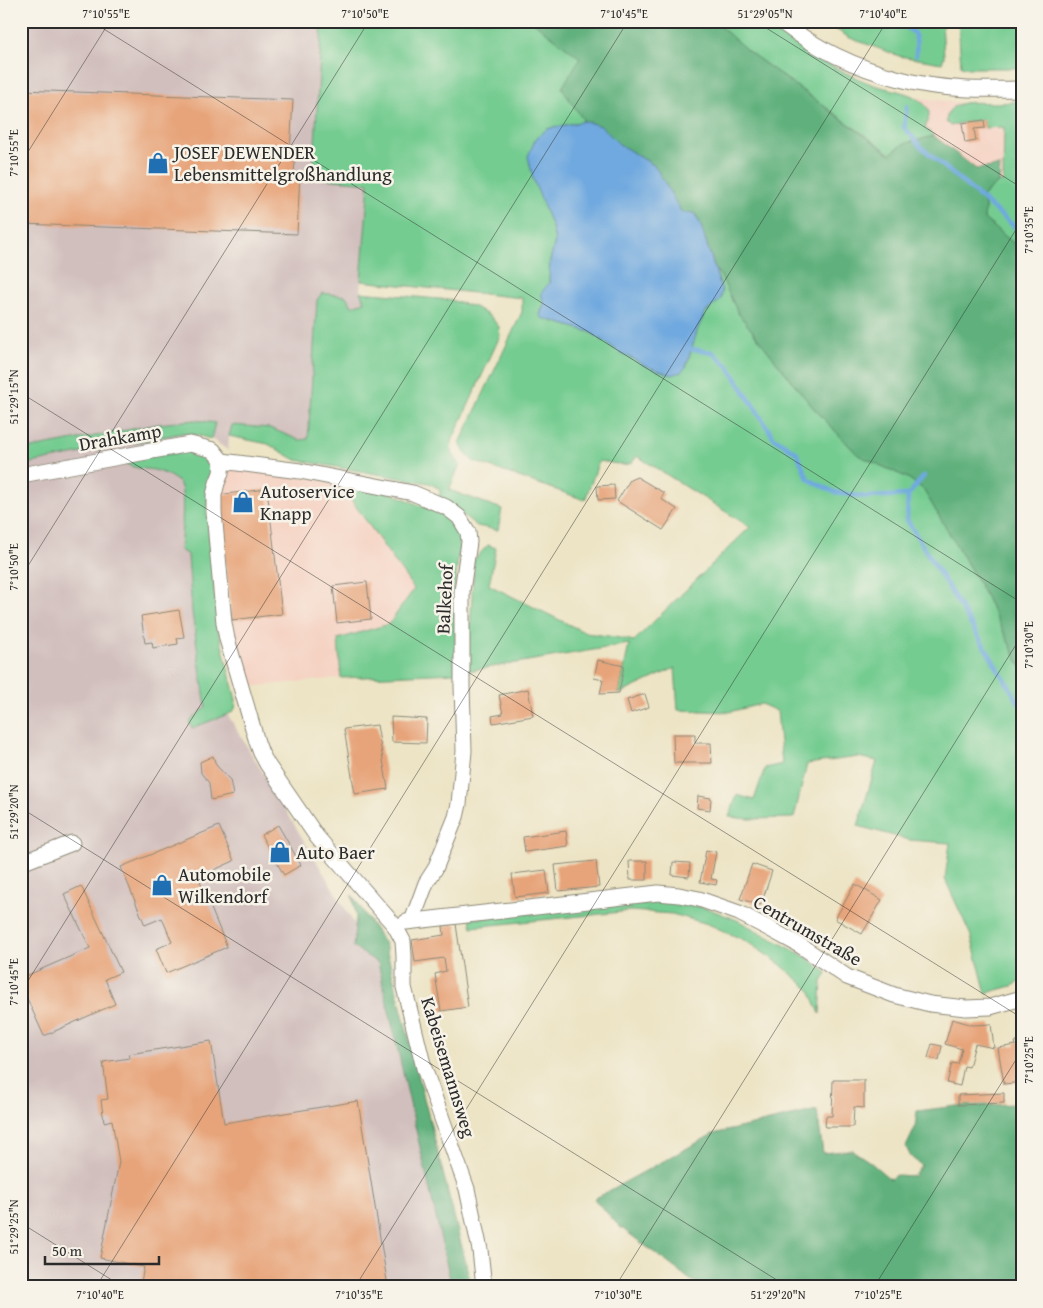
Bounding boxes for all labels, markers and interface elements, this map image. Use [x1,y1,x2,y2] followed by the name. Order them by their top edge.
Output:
[82,5,130,22] text: 7°10'55"E
[341,5,389,22] text: 7°10'50"E
[600,5,648,22] text: 7°10'45"E
[737,5,793,22] text: 51°29'05"N
[859,5,907,22] text: 7°10'40"E
[5,129,22,177] text: 7°10'55"E
[172,138,392,188] place label: JOSEF DEWENDER Lebensmittelgroßhandlung
[145,150,171,176] shop icon: JOSEF DEWENDER Lebensmittelgroßhandlung
[1020,206,1037,254] text: 7°10'35"E
[5,369,22,425] text: 51°29'15"N
[77,416,163,458] street label: Drahkamp
[260,477,355,527] place label: Autoservice Knapp
[230,489,256,515] shop icon: Autoservice Knapp
[5,543,22,591] text: 7°10'50"E
[428,562,460,635] street label: Balkehof
[1020,621,1037,669] text: 7°10'30"E
[5,784,22,840] text: 51°29'20"N
[296,838,375,866] place label: Auto Baer
[267,839,293,865] shop icon: Auto Baer
[178,860,271,910] place label: Automobile Wilkendorf
[149,872,175,898] shop icon: Automobile Wilkendorf
[749,888,868,972] street label: Centrumstraße
[5,958,22,1006] text: 7°10'45"E
[414,993,484,1141] street label: Kabeisemannsweg
[1020,1036,1037,1084] text: 7°10'25"E
[5,1199,22,1255] text: 51°29'25"N
[45,1233,159,1265] scale bar
[52,1240,83,1261] text: 50 m
[76,1286,124,1303] text: 7°10'40"E
[335,1286,383,1303] text: 7°10'35"E
[594,1286,642,1303] text: 7°10'30"E
[750,1286,806,1303] text: 51°29'20"N
[854,1286,902,1303] text: 7°10'25"E

